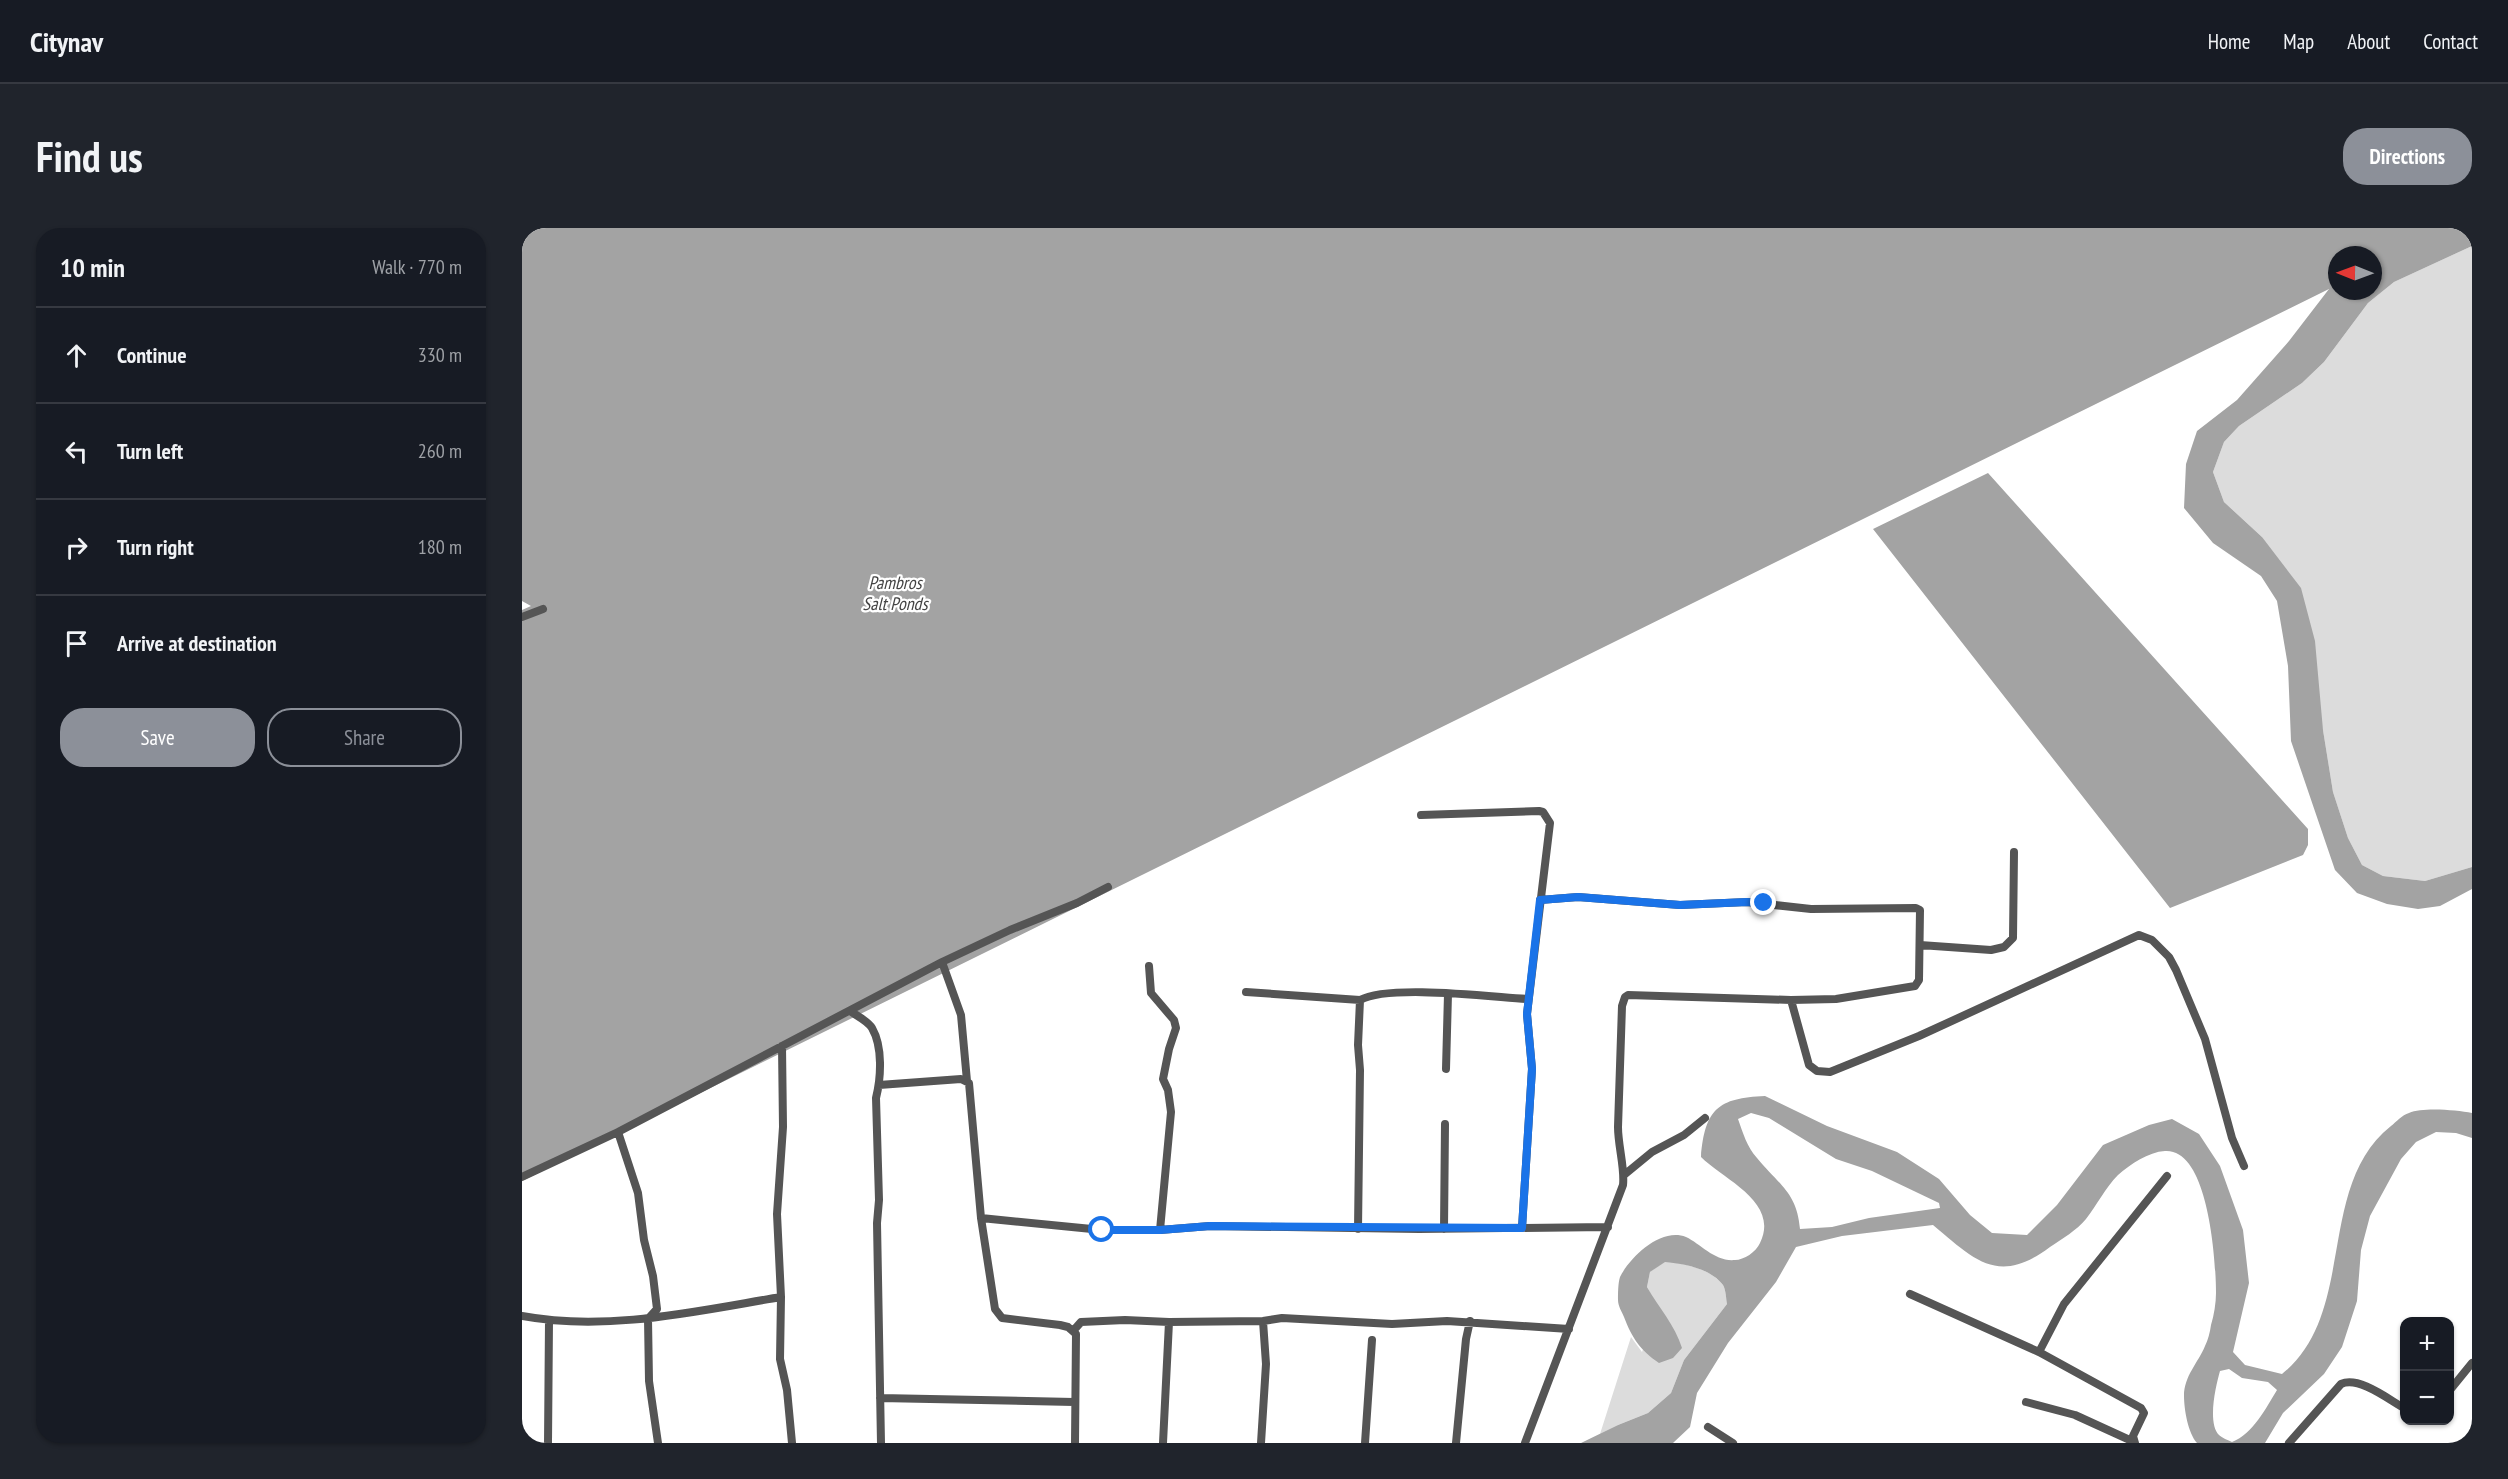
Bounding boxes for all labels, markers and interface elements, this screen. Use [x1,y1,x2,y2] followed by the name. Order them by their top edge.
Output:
[30,23,103,60] text: Citynav
[2208,28,2250,55] text: Home
[2283,28,2314,55] text: Map
[2347,28,2390,55] text: About
[2423,28,2478,55] text: Contact
[2343,128,2472,185] button: Directions
[36,129,143,184] text: Find us
[2328,246,2382,300] north arrow
[60,251,125,284] text: 10 min
[372,254,462,280] text: Walk · 770 m
[60,339,93,372] icon: ahead
[117,341,187,369] text: Continue
[418,342,462,368] text: 330 m
[60,435,93,468] icon: left
[117,437,183,465] text: Turn left
[418,438,462,464] text: 260 m
[60,531,93,564] icon: right
[117,533,194,561] text: Turn right
[418,534,462,560] text: 180 m
[862,571,929,615] water label: Pambros Salt Ponds
[60,627,93,660] icon: arrive
[117,629,277,657] text: Arrive at destination
[60,708,255,767] button: Save
[267,708,462,767] button: Share
[1750,889,1776,915] route end
[1088,1216,1114,1242] route start
[2400,1317,2454,1425] map controls
[2400,1317,2454,1371] button: +
[2400,1371,2454,1425] button: −

